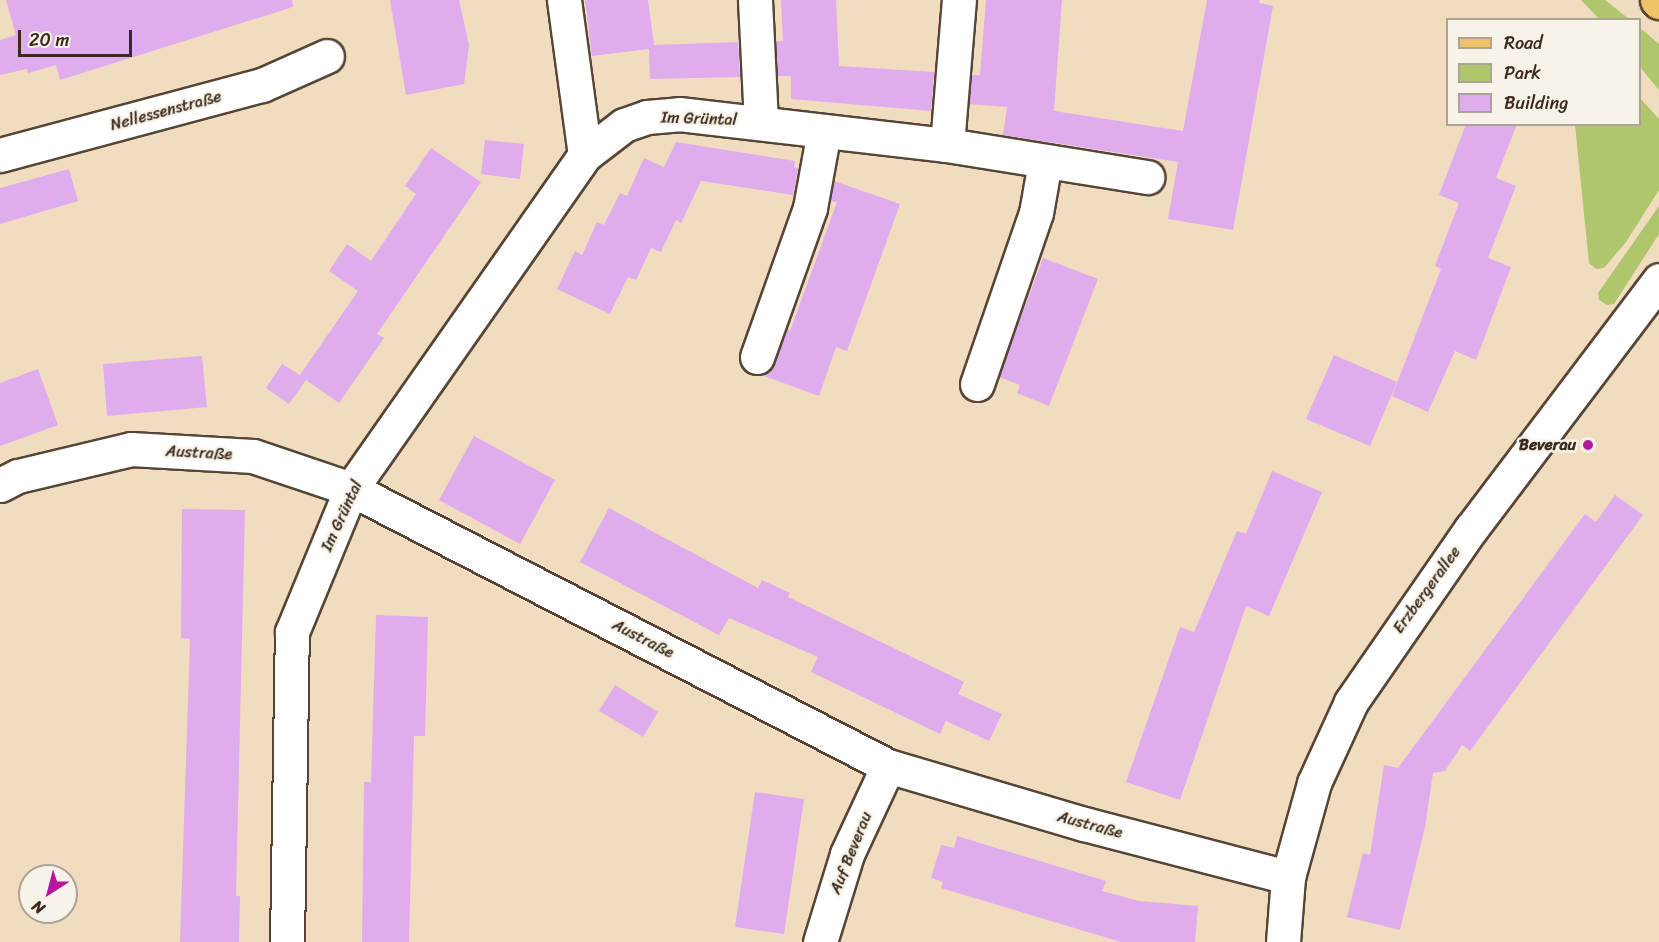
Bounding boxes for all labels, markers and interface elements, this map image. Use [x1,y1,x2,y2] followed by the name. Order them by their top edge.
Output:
[21,18,135,56] scale bar
[1446,18,1641,126] legend
[29,24,69,56] text: 20 m
[1504,27,1543,59] text: Road
[1504,57,1541,89] text: Park
[108,87,224,135] street label: Nellessenstraße
[1504,87,1568,119] text: Building
[661,108,737,130] street label: Im Grüntal
[1519,435,1576,455] place label: Beverau
[1581,438,1595,452] marker: Beverau
[165,442,233,464] street label: Austraße
[317,478,367,554] street label: Im Grüntal
[1389,543,1465,637] street label: Erzbergerallee
[609,615,677,663] street label: Austraße
[1055,807,1125,843] street label: Austraße
[826,809,876,897] street label: Auf Beverau
[18,864,78,924] north arrow
[25,892,51,922] text: N

